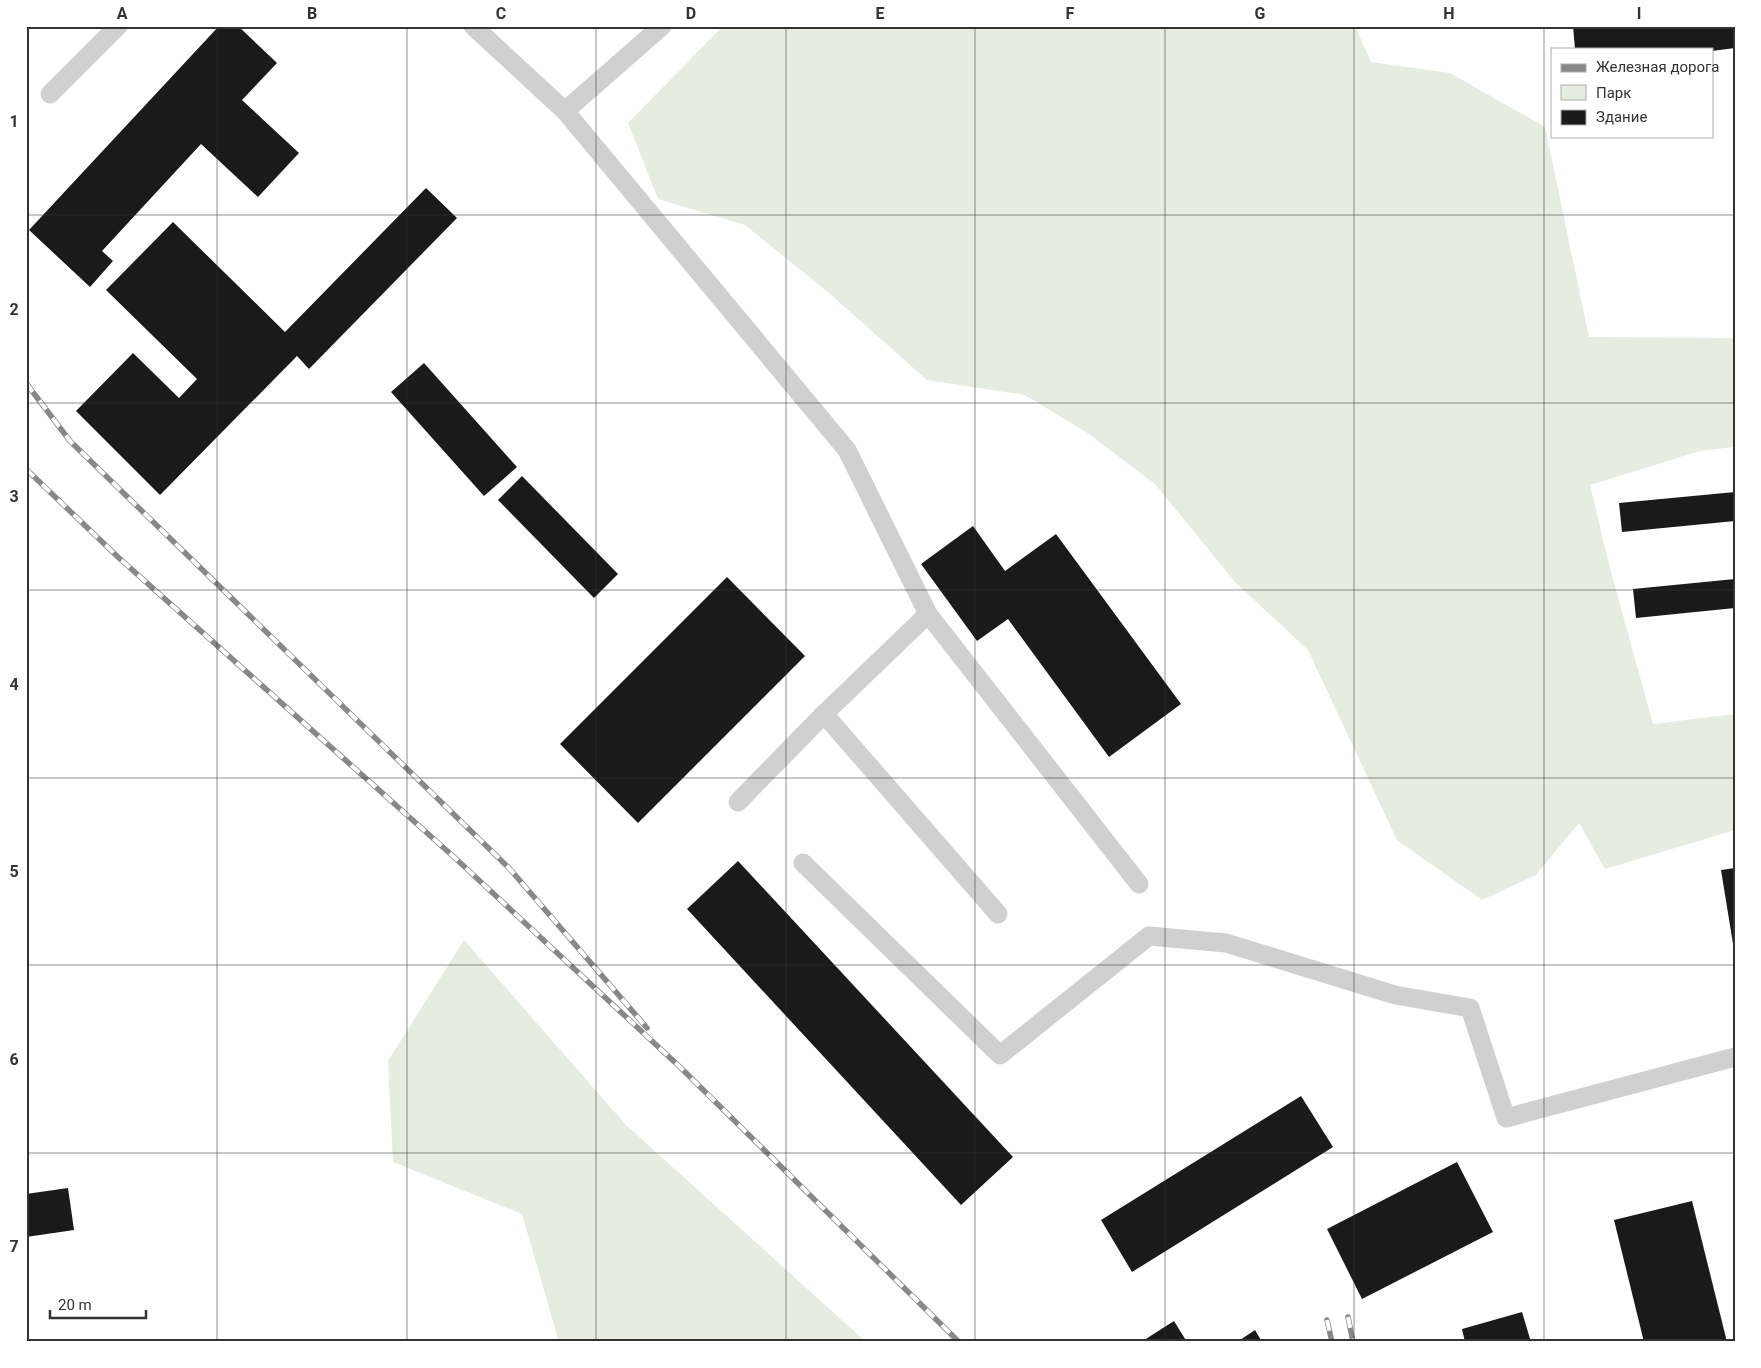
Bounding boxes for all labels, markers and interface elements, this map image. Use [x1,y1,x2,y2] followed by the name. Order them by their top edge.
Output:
[117,4,128,23] text: A
[307,4,317,23] text: B
[496,4,506,23] text: C
[686,4,696,23] text: D
[876,4,885,23] text: E
[1066,4,1075,23] text: F
[1255,4,1266,23] text: G
[1443,4,1455,23] text: H
[1637,4,1641,23] text: I
[1551,48,1714,138] legend
[1596,58,1719,76] text: Железная дорога
[1596,84,1631,102] text: Парк
[1596,108,1647,126] text: Здание
[9,112,19,131] text: 1
[9,300,19,319] text: 2
[9,487,19,506] text: 3
[9,675,19,694] text: 4
[9,862,19,881] text: 5
[9,1050,19,1069] text: 6
[9,1237,19,1256] text: 7
[50,1288,146,1320] scale bar
[58,1296,92,1314] text: 20 m

